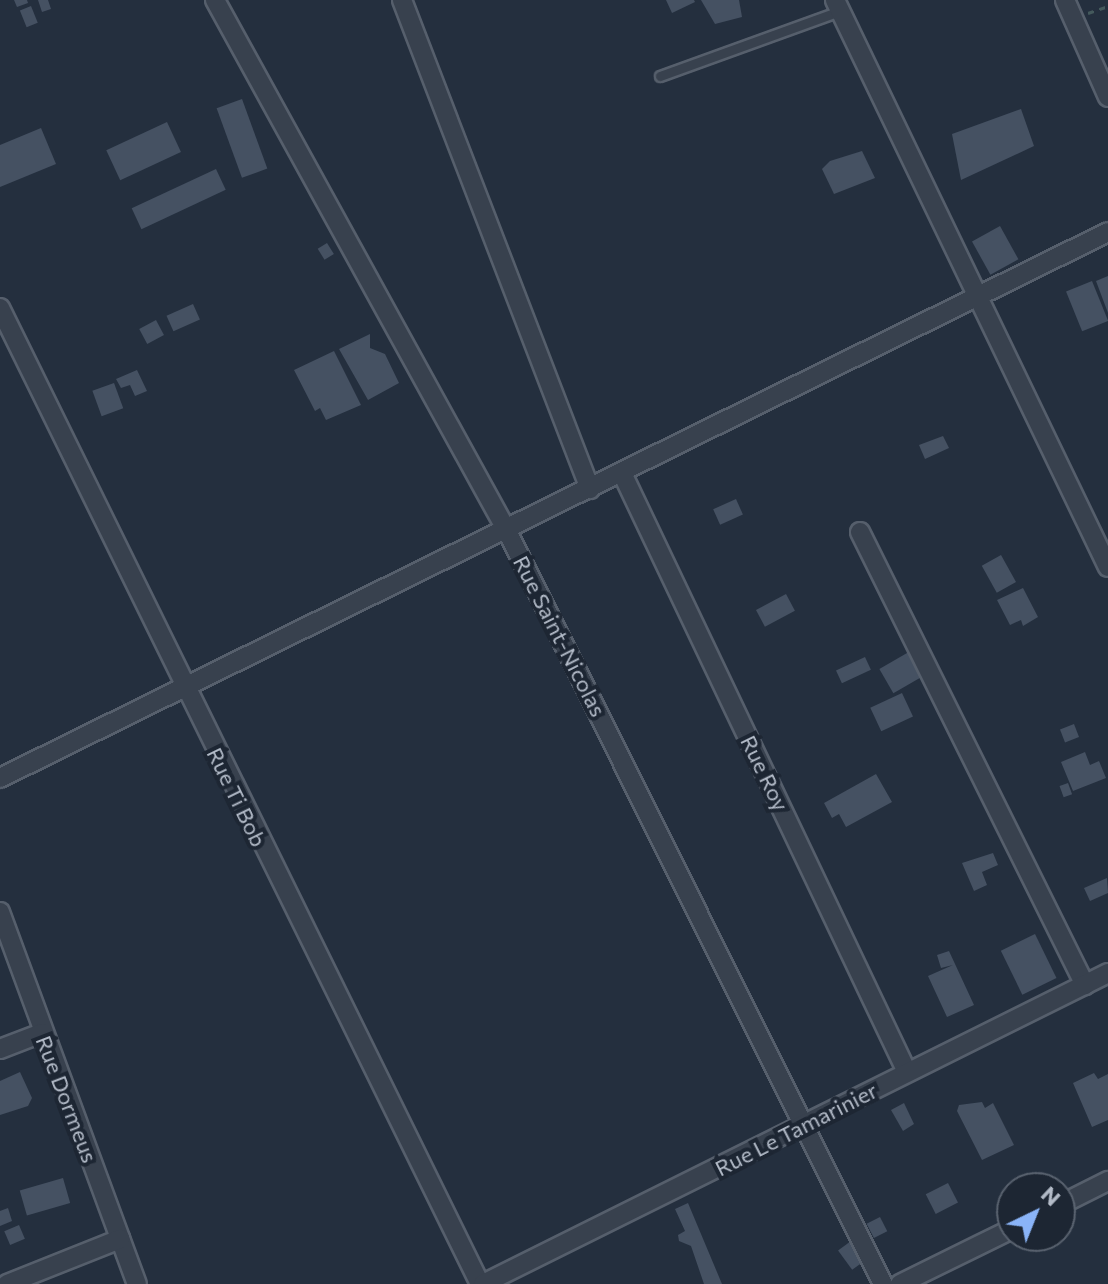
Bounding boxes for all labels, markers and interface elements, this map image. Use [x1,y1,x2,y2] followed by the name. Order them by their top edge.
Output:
[508,551,612,721] street label: Rue Saint-Nicolas
[735,731,795,815] street label: Rue Roy
[202,743,272,851] street label: Rue Ti Bob
[31,1032,103,1166] street label: Rue Dormeus
[710,1077,882,1181] street label: Rue Le Tamarinier
[996,1172,1076,1252] north arrow
[1036,1180,1067,1211] text: N

